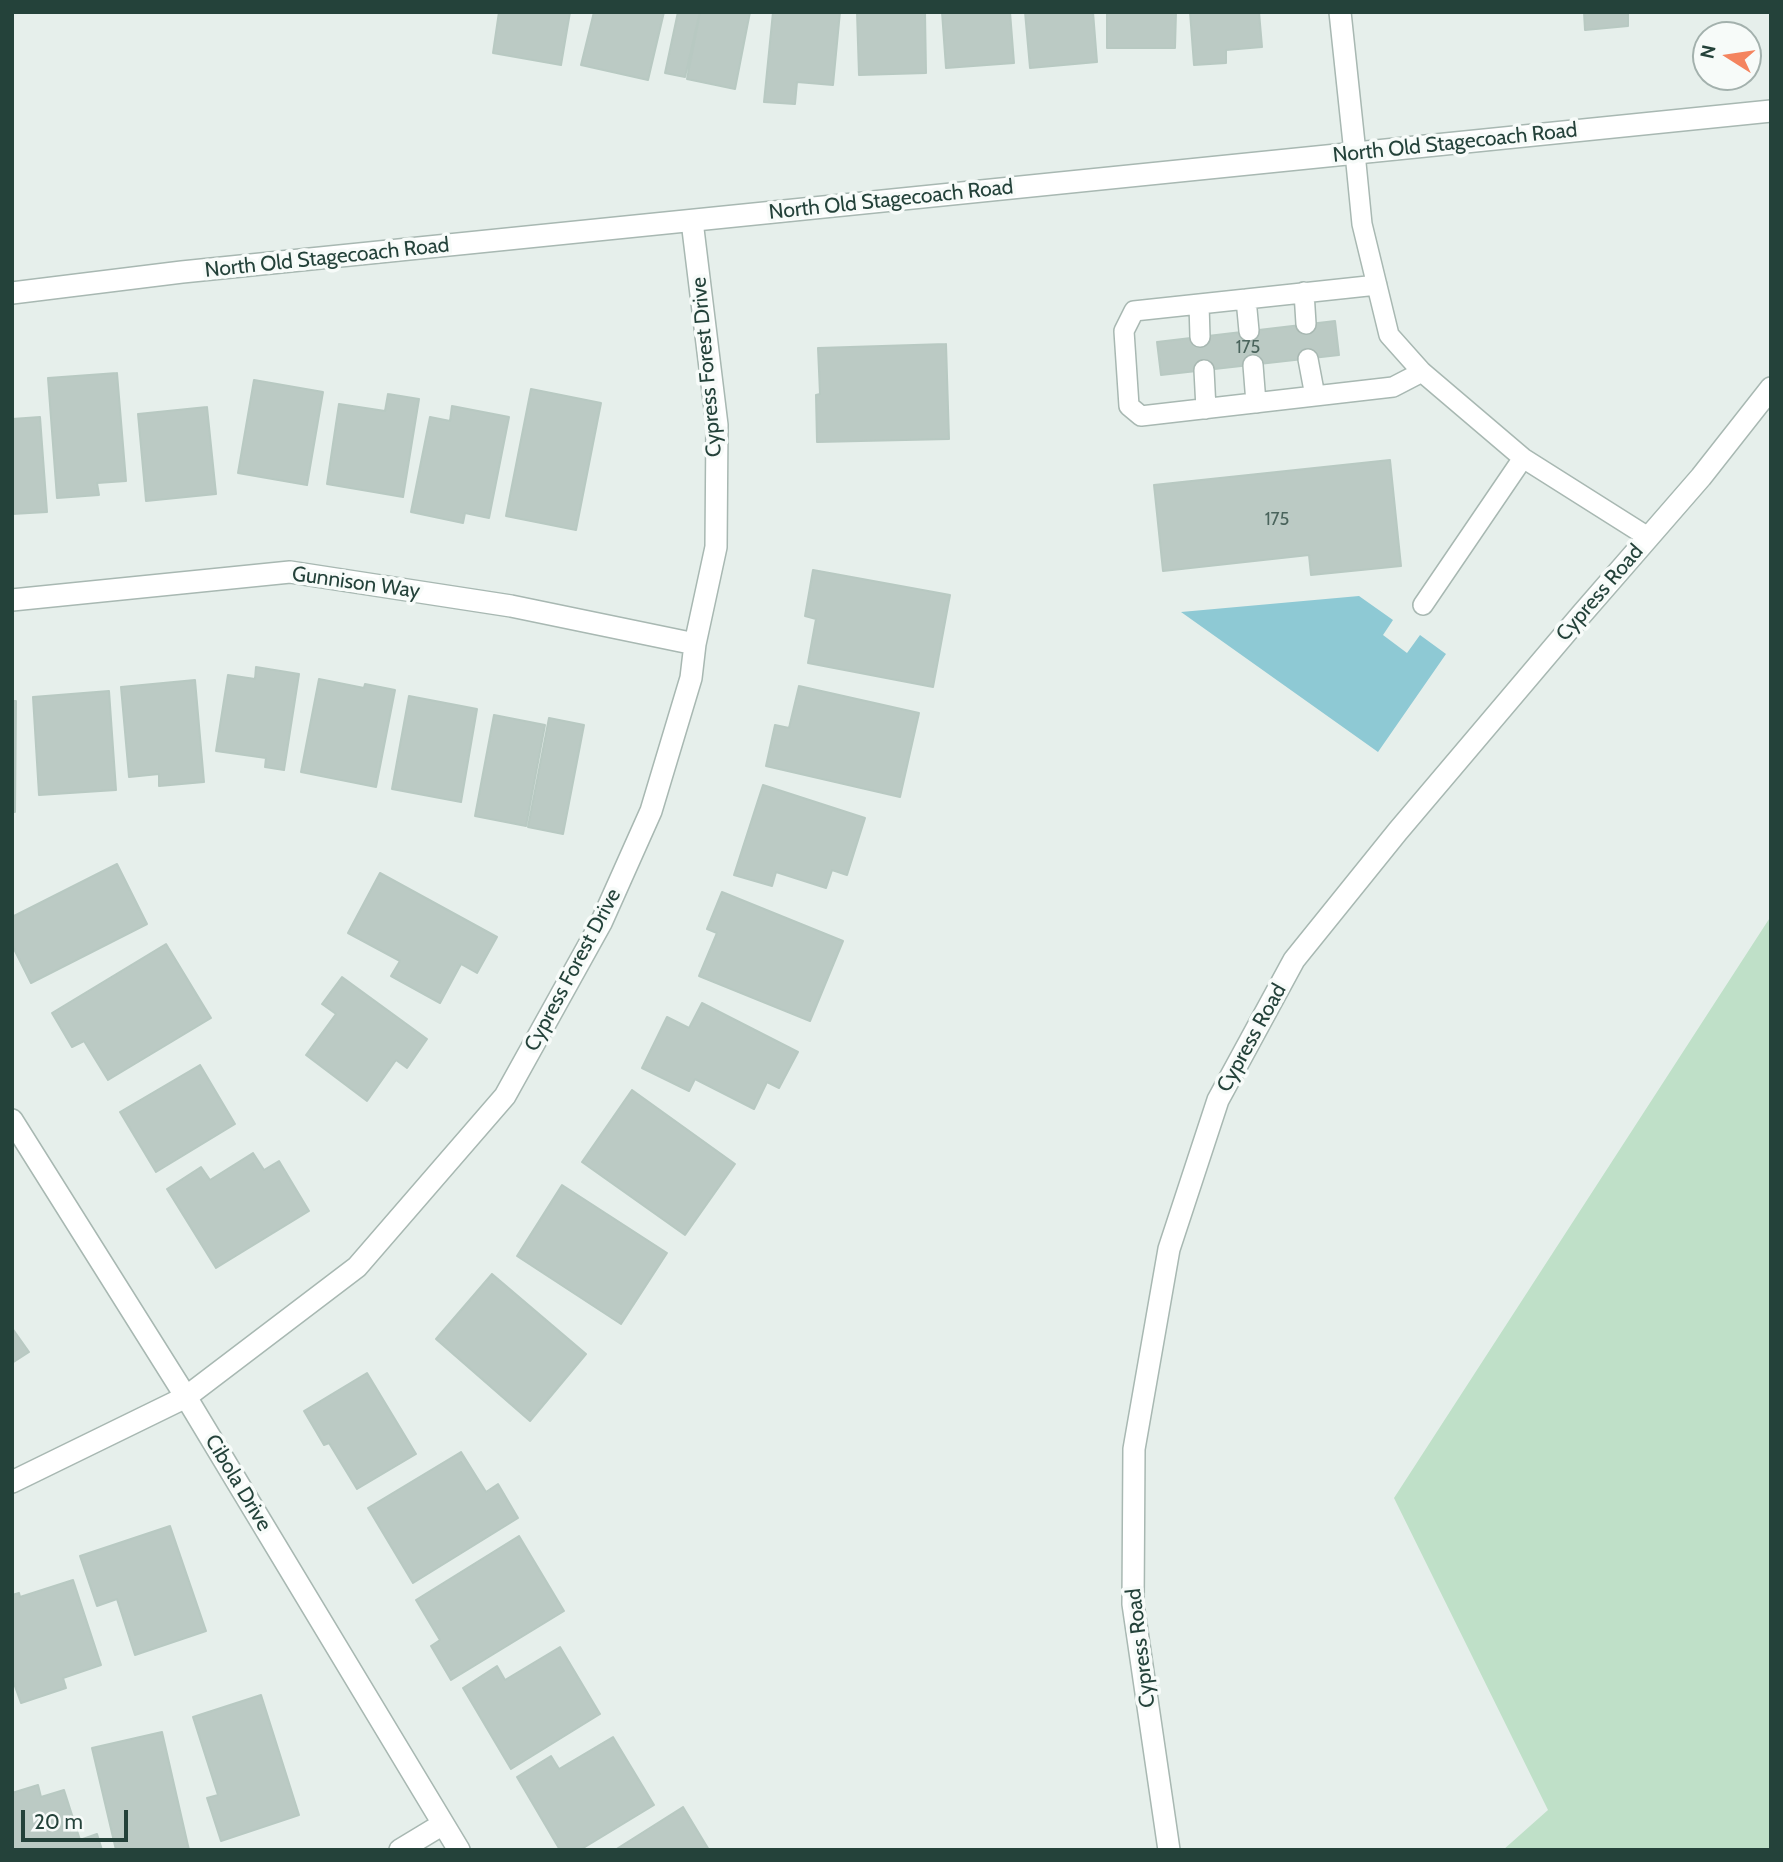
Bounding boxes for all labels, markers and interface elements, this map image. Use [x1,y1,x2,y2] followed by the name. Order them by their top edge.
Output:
[1692,21,1762,91] north arrow
[1695,43,1721,61] text: N
[1332,118,1578,168] street label: North Old Stagecoach Road
[768,175,1014,225] street label: North Old Stagecoach Road
[204,233,450,283] street label: North Old Stagecoach Road
[687,276,727,458] street label: Cypress Forest Drive
[1236,337,1260,359] house number: 175
[1265,509,1289,531] house number: 175
[1551,540,1649,646] street label: Cypress Road
[290,562,422,604] street label: Gunnison Way
[519,884,627,1056] street label: Cypress Forest Drive
[1212,979,1292,1097] street label: Cypress Road
[199,1430,277,1536] street label: Cibola Drive
[1121,1587,1161,1709] street label: Cypress Road
[24,1796,131,1840] scale bar
[34,1809,83,1834] text: 20 m

